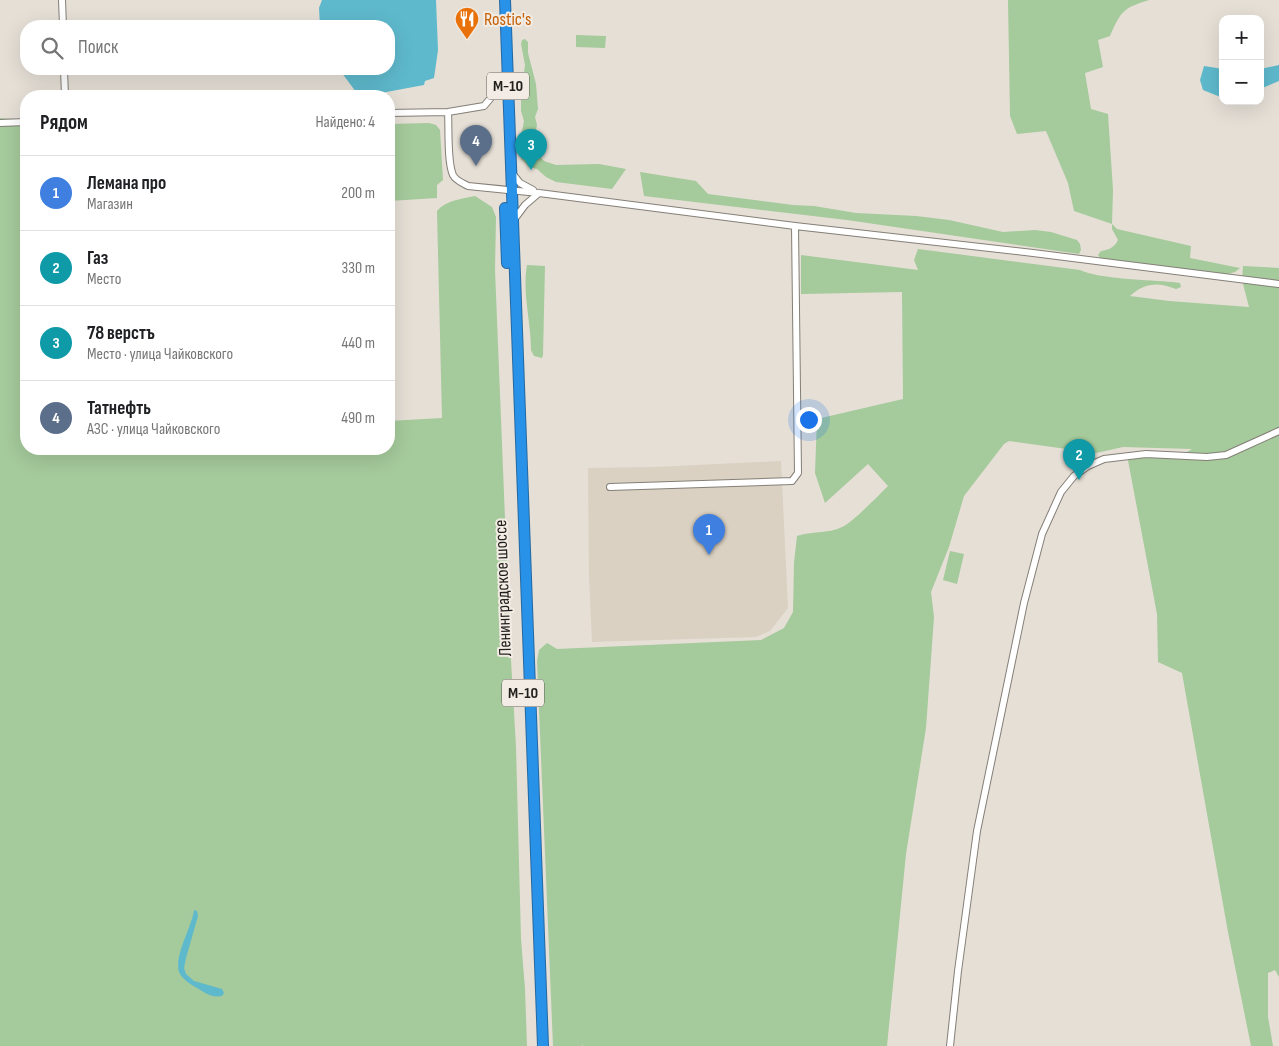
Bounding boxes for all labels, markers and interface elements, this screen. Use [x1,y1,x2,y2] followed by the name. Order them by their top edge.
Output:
[454,6,480,40] restaurant icon: Rostic's
[484,9,531,30] place label: Rostic's
[1219,15,1264,105] map controls
[1219,15,1264,60] button: +
[20,20,395,75] search box
[38,34,66,62] icon: search
[78,36,118,59] text: Поиск
[1219,60,1264,105] button: −
[487,72,529,100] road number: М-10
[40,110,88,135] text: Рядом
[315,113,375,132] text: Найдено: 4
[460,125,492,166] pin: 4
[515,129,547,170] pin: 3
[87,172,166,195] text: Лемана про
[53,184,59,203] text: 1
[341,184,375,203] text: 200 m
[87,195,133,214] text: Магазин
[87,247,109,270] text: Газ
[52,259,60,278] text: 2
[342,259,375,278] text: 330 m
[87,270,121,289] text: Место
[87,322,155,345] text: 78 верстъ
[52,334,60,353] text: 3
[342,334,375,353] text: 440 m
[87,345,233,364] text: Место · улица Чайковского
[87,397,151,420] text: Татнефть
[796,407,822,433] your location
[52,409,60,428] text: 4
[341,409,375,428] text: 490 m
[87,420,221,439] text: АЗС · улица Чайковского
[1063,439,1095,480] pin: 2
[693,514,725,555] pin: 1
[490,519,516,657] street label: Ленинградское шоссе
[502,680,544,706] road number: М-10

